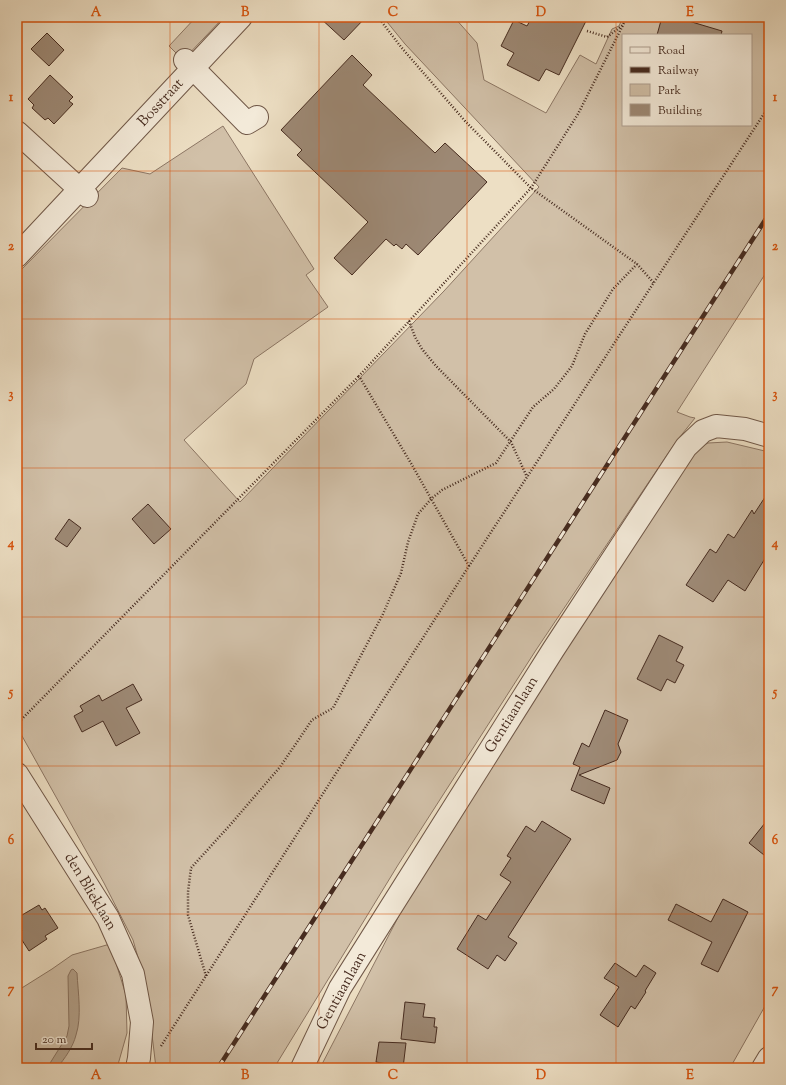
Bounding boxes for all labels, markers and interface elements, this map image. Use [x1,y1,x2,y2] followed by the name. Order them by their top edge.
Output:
[91,4,102,22] text: A
[241,4,250,22] text: B
[388,4,398,22] text: C
[536,4,546,22] text: D
[686,4,694,22] text: E
[622,34,752,126] legend
[658,42,685,60] text: Road
[658,62,699,80] text: Railway
[133,74,189,132] street label: Bosstraat
[658,82,681,100] text: Park
[9,89,14,107] text: 1
[773,89,778,107] text: 1
[658,102,702,120] text: Building
[8,238,15,256] text: 2
[772,238,779,256] text: 2
[8,386,14,404] text: 3
[772,386,778,404] text: 3
[7,535,15,553] text: 4
[771,535,779,553] text: 4
[480,672,544,757] street label: Gentiaanlaan
[8,684,14,702] text: 5
[772,684,778,702] text: 5
[8,832,15,850] text: 6
[772,832,779,850] text: 6
[59,849,121,935] street label: den Blieklaan
[312,948,372,1034] street label: Gentiaanlaan
[8,981,15,999] text: 7
[772,981,779,999] text: 7
[36,1025,92,1051] scale bar
[42,1031,67,1049] text: 20 m
[91,1067,102,1085] text: A
[241,1067,250,1085] text: B
[388,1067,398,1085] text: C
[536,1067,546,1085] text: D
[686,1067,694,1085] text: E

